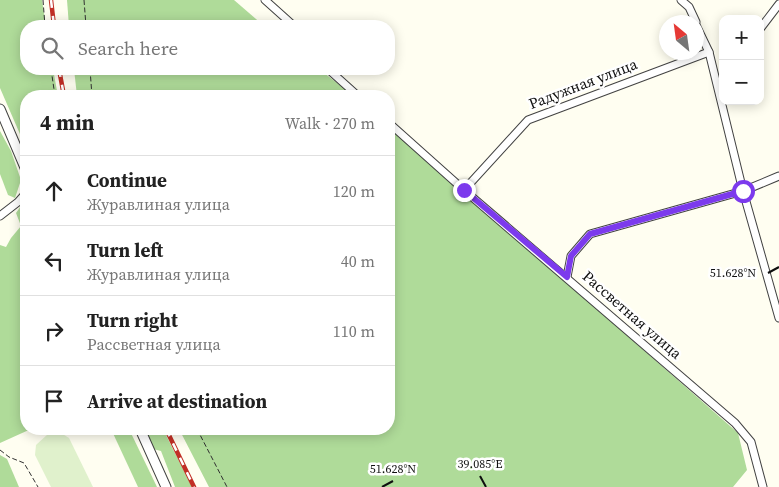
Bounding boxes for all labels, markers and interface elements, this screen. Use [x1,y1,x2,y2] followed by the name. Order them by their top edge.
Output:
[659,15,704,60] north arrow
[719,15,764,105] map controls
[719,15,764,60] button: +
[20,20,395,75] search box
[38,34,66,62] icon: search
[78,35,178,61] text: Search here
[525,53,641,114] street label: Радужная улица
[719,60,764,105] button: −
[40,108,95,137] text: 4 min
[285,112,375,134] text: Walk · 270 m
[87,167,167,193] text: Continue
[40,177,68,205] icon: ahead
[453,179,476,202] route end
[333,180,375,202] text: 120 m
[732,180,755,203] route start
[87,193,230,215] text: Журавлиная улица
[87,237,163,263] text: Turn left
[40,247,68,275] icon: left
[341,250,375,272] text: 40 m
[87,263,230,285] text: Журавлиная улица
[710,265,756,281] text: 51.628°N
[578,266,687,364] street label: Рассветная улица
[87,307,178,333] text: Turn right
[40,317,68,345] icon: right
[333,320,375,342] text: 110 m
[87,333,221,355] text: Рассветная улица
[40,387,68,415] icon: arrive
[87,388,267,414] text: Arrive at destination
[458,456,502,472] text: 39.085°E
[370,461,416,477] text: 51.628°N

